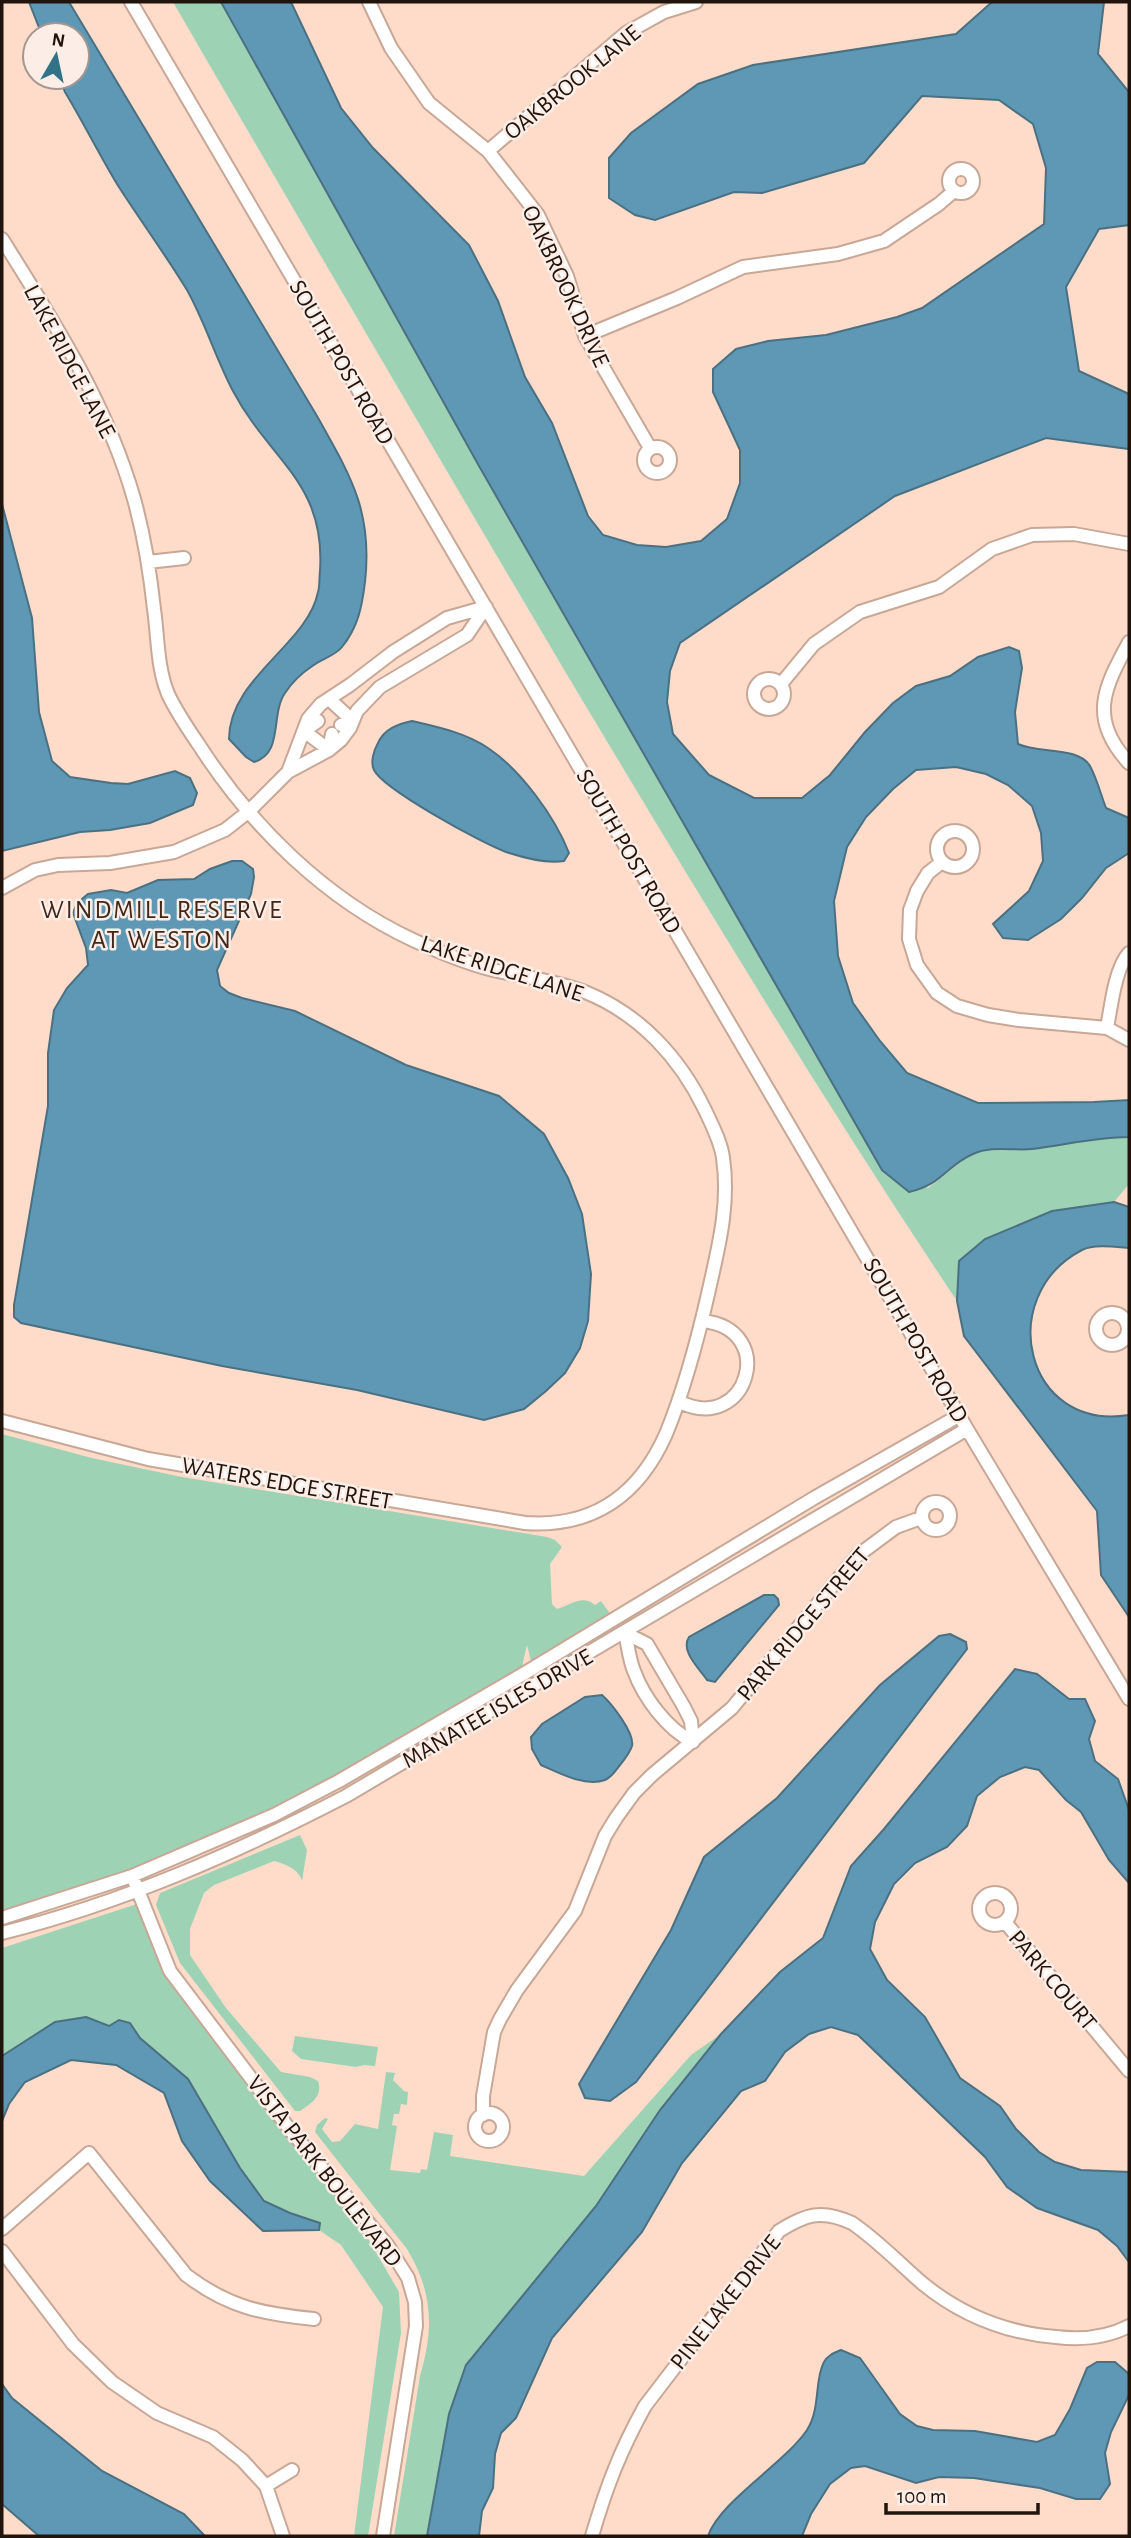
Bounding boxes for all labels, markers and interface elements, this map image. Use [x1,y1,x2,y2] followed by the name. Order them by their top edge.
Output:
[21,21,91,91] north arrow
[500,21,646,145] street label: OAKBROOK LANE
[50,30,66,51] text: N
[517,202,613,371] street label: OAKBROOK DRIVE
[284,276,398,449] street label: SOUTH POST ROAD
[19,281,120,442] street label: LAKE RIDGE LANE
[571,765,685,938] street label: SOUTH POST ROAD
[41,897,283,953] district label: WINDMILL RESERVE AT WESTON
[417,931,586,1007] street label: LAKE RIDGE LANE
[858,1254,972,1427] street label: SOUTH POST ROAD
[180,1454,394,1514] street label: WATERS EDGE STREET
[733,1543,875,1706] street label: PARK RIDGE STREET
[398,1644,597,1773] street label: MANATEE ISLES DRIVE
[1004,1926,1101,2035] street label: PARK COURT
[242,2072,406,2272] street label: VISTA PARK BOULEVARD
[666,2231,786,2374] street label: PINE LAKE DRIVE
[886,2472,1038,2516] scale bar
[897,2486,947,2507] text: 100 m

